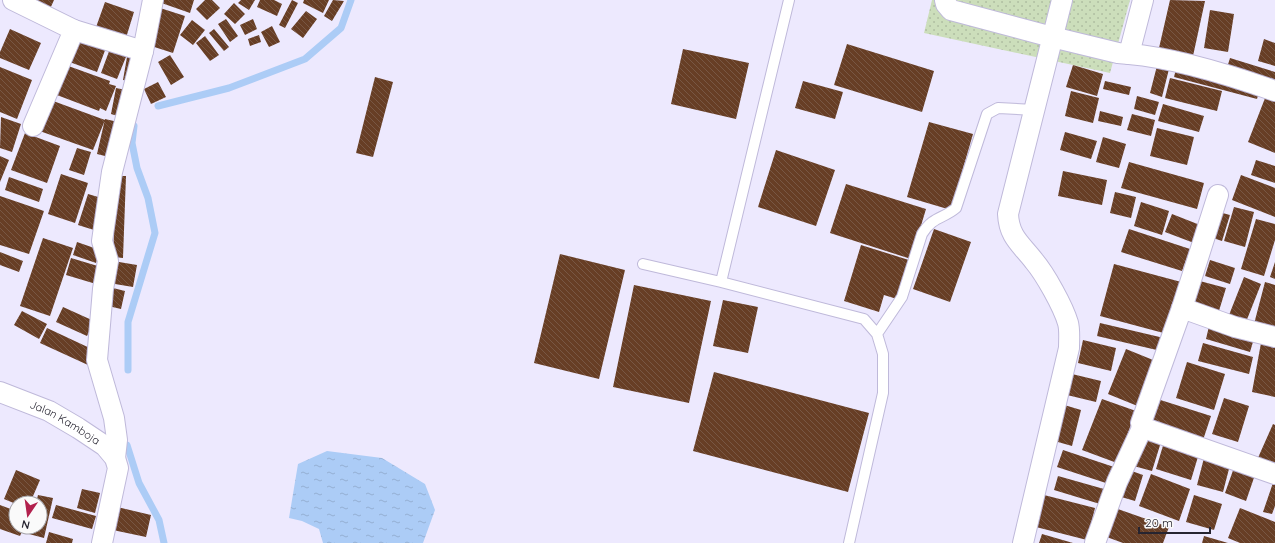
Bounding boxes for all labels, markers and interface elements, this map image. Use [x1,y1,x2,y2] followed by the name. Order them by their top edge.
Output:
[28,397,103,448] street label: Jalan Kamboja
[8,495,48,535] north arrow
[1139,509,1210,535] scale bar
[1145,515,1173,530] text: 20 m
[20,517,31,532] text: N

